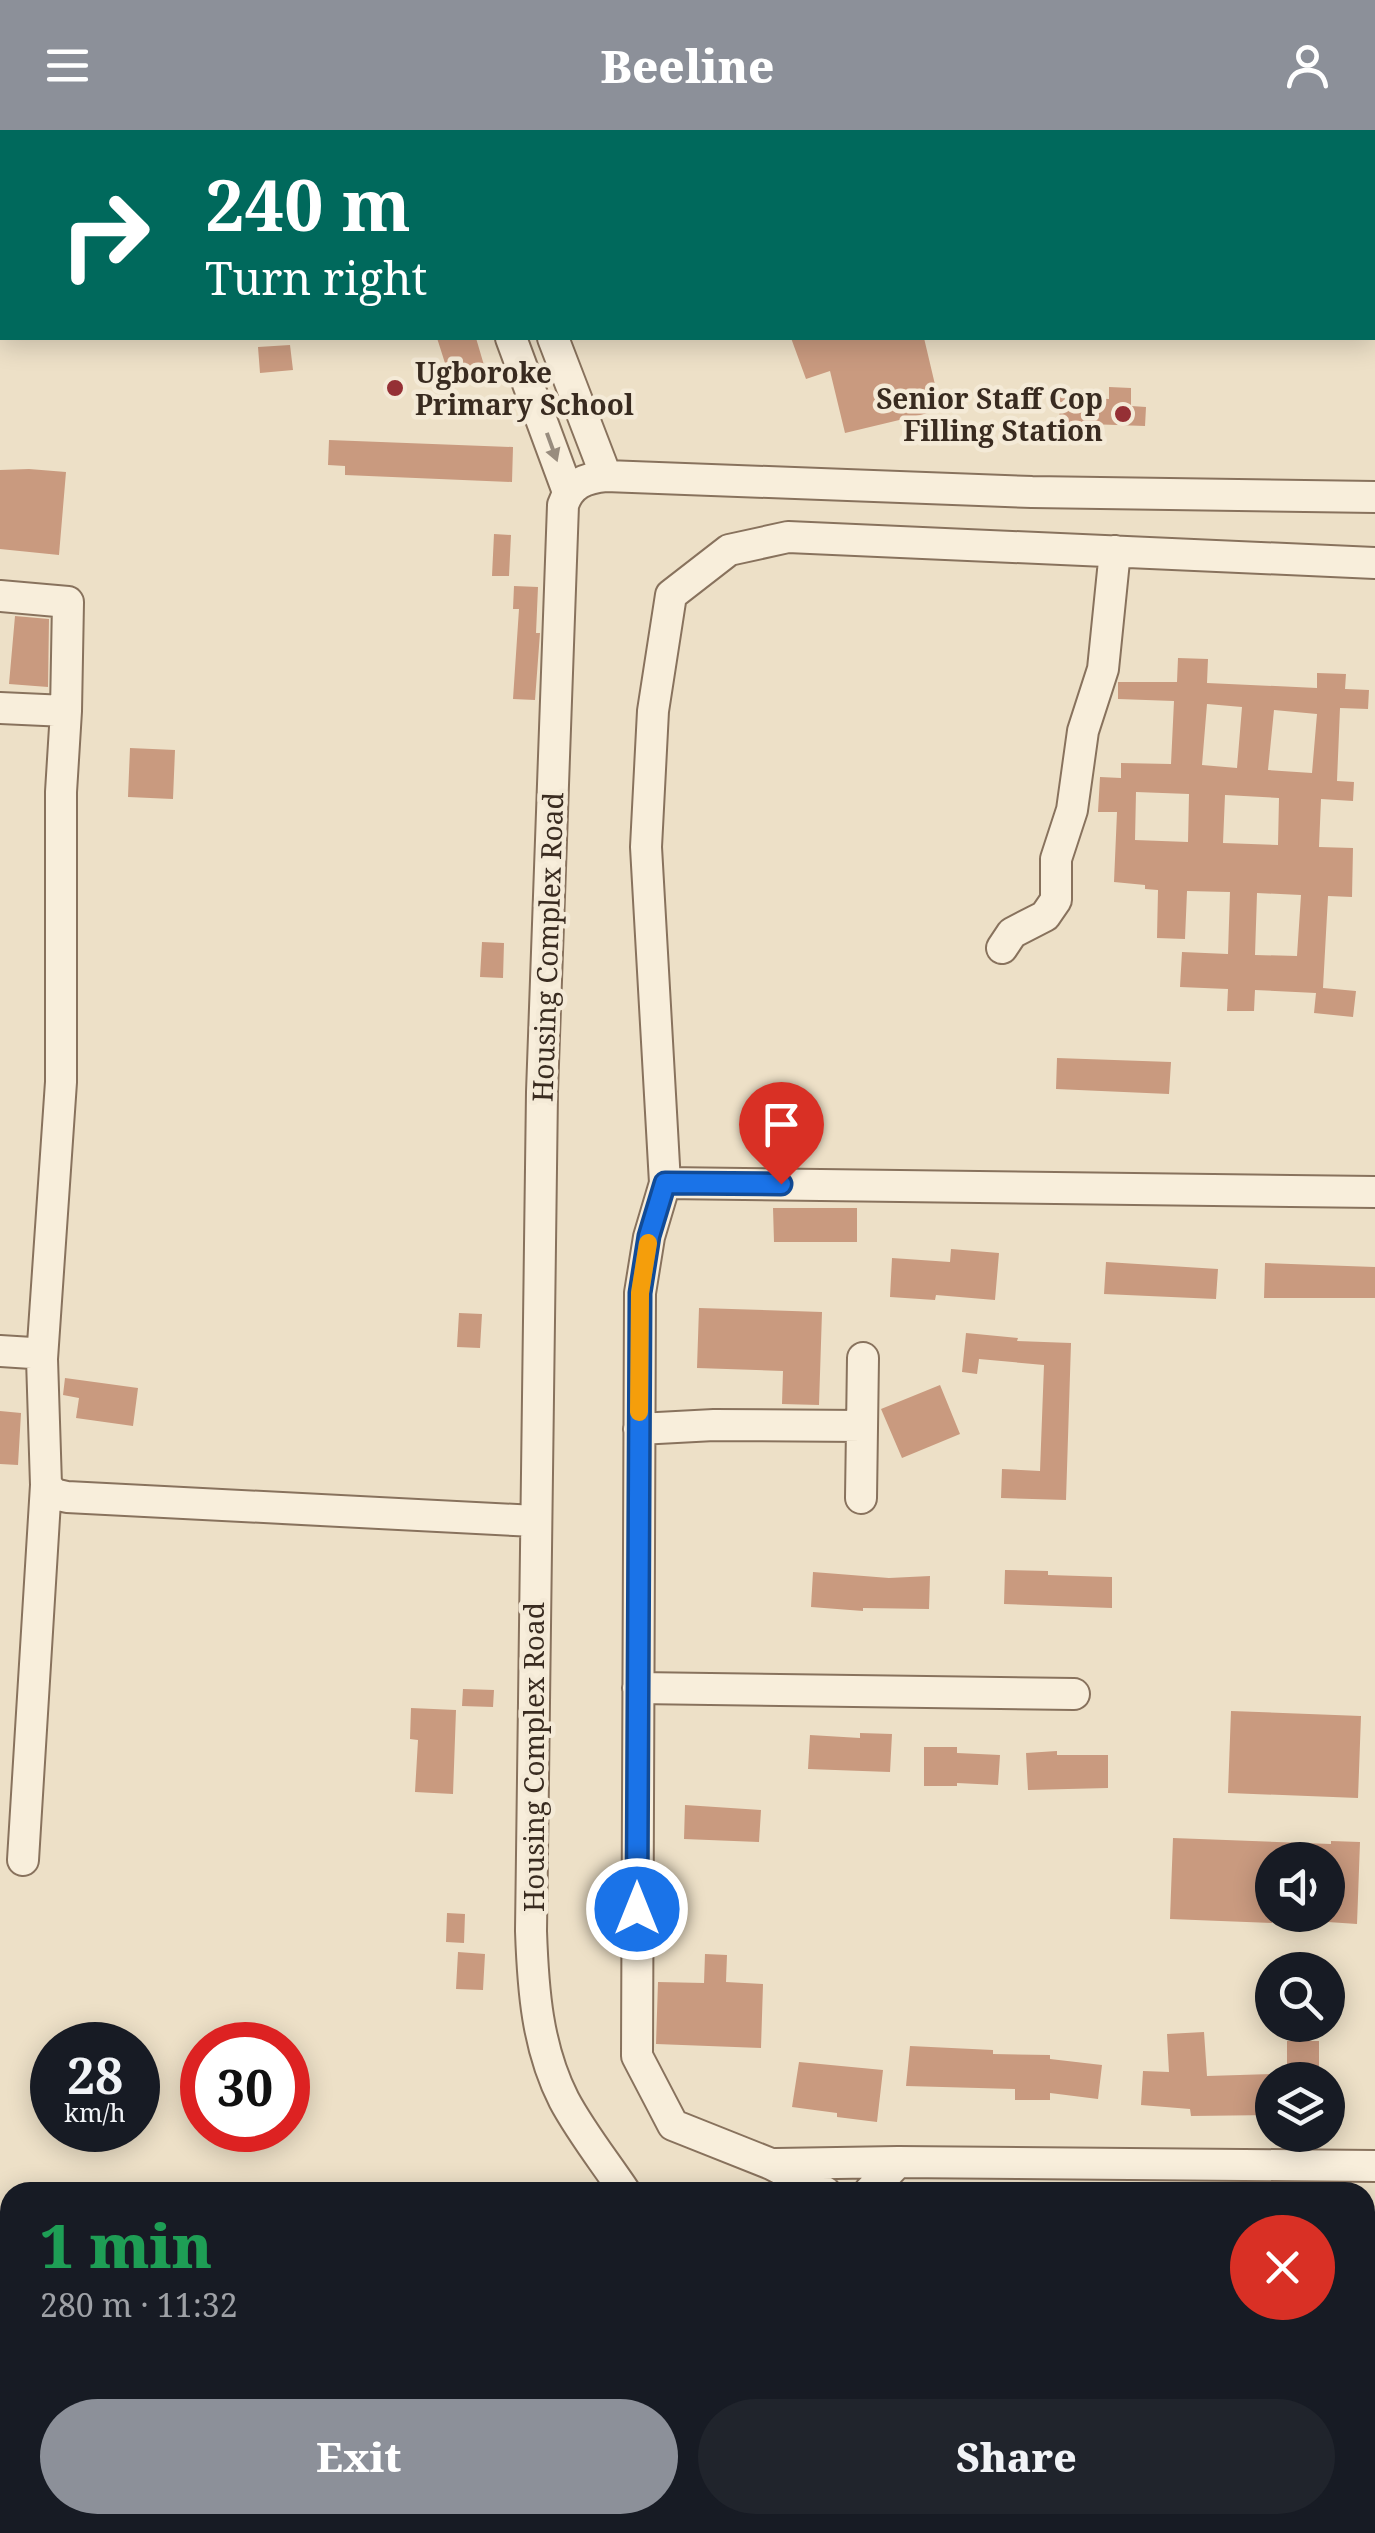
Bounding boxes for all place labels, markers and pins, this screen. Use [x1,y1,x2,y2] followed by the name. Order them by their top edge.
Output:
[415,353,634,423] place label: Ugboroke Primary School
[384,377,406,399] marker: Ugboroke Primary School
[876,379,1103,449] place label: Senior Staff Cop Filling Station
[1112,403,1134,425] marker: Senior Staff Cop Filling Station
[739,1082,824,1185] pin

